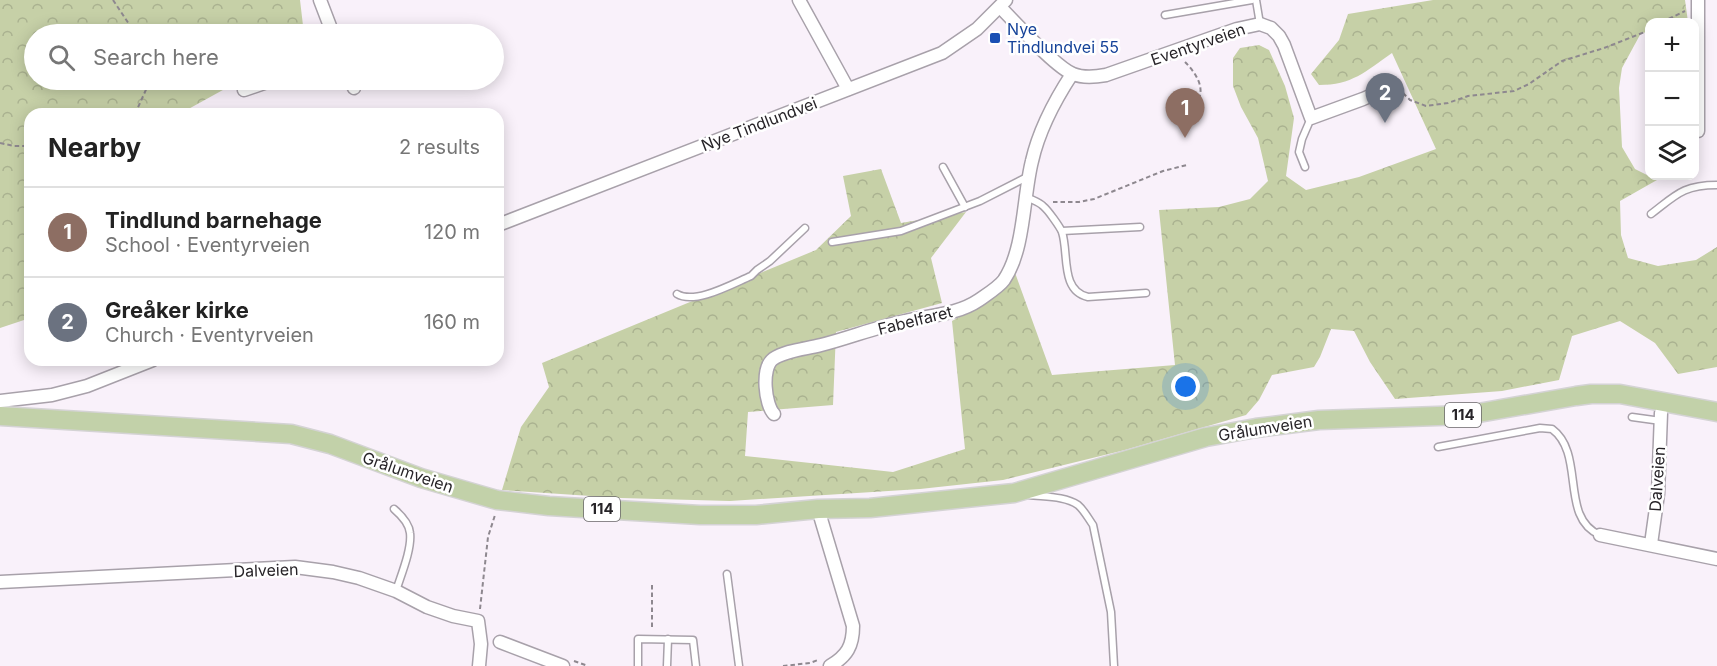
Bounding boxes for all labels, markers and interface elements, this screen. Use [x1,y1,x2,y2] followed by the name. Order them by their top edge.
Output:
[1645,18,1699,180] map controls
[1645,18,1699,72] button: +
[1007,19,1119,57] place label: Nye Tindlundvei 55
[1148,19,1248,69] street label: Eventyrveien
[24,24,504,90] search box
[988,31,1002,45] marker: Nye Tindlundvei 55
[45,41,78,74] icon: search
[93,44,219,70] text: Search here
[1645,72,1699,126] button: −
[1366,74,1404,123] pin: 2
[1166,88,1204,138] pin: 1
[698,93,820,155] street label: Nye Tindlundvei
[1645,126,1699,180] button: layers
[48,132,141,163] text: Nearby
[399,135,480,159] text: 2 results
[105,207,322,233] text: Tindlund barnehage
[63,220,72,244] text: 1
[424,220,480,244] text: 120 m
[105,233,310,257] text: School · Eventyrveien
[105,297,249,323] text: Greåker kirke
[876,301,954,339] street label: Fabelfaret
[61,310,74,334] text: 2
[424,310,480,334] text: 160 m
[105,323,314,347] text: Church · Eventyrveien
[1171,372,1200,401] your location
[1445,403,1481,427] road number: 114
[1217,411,1313,445] street label: Grålumveien
[1645,446,1669,512] street label: Dalveien
[360,447,456,497] street label: Grålumveien
[584,497,620,521] road number: 114
[233,559,299,581] street label: Dalveien

